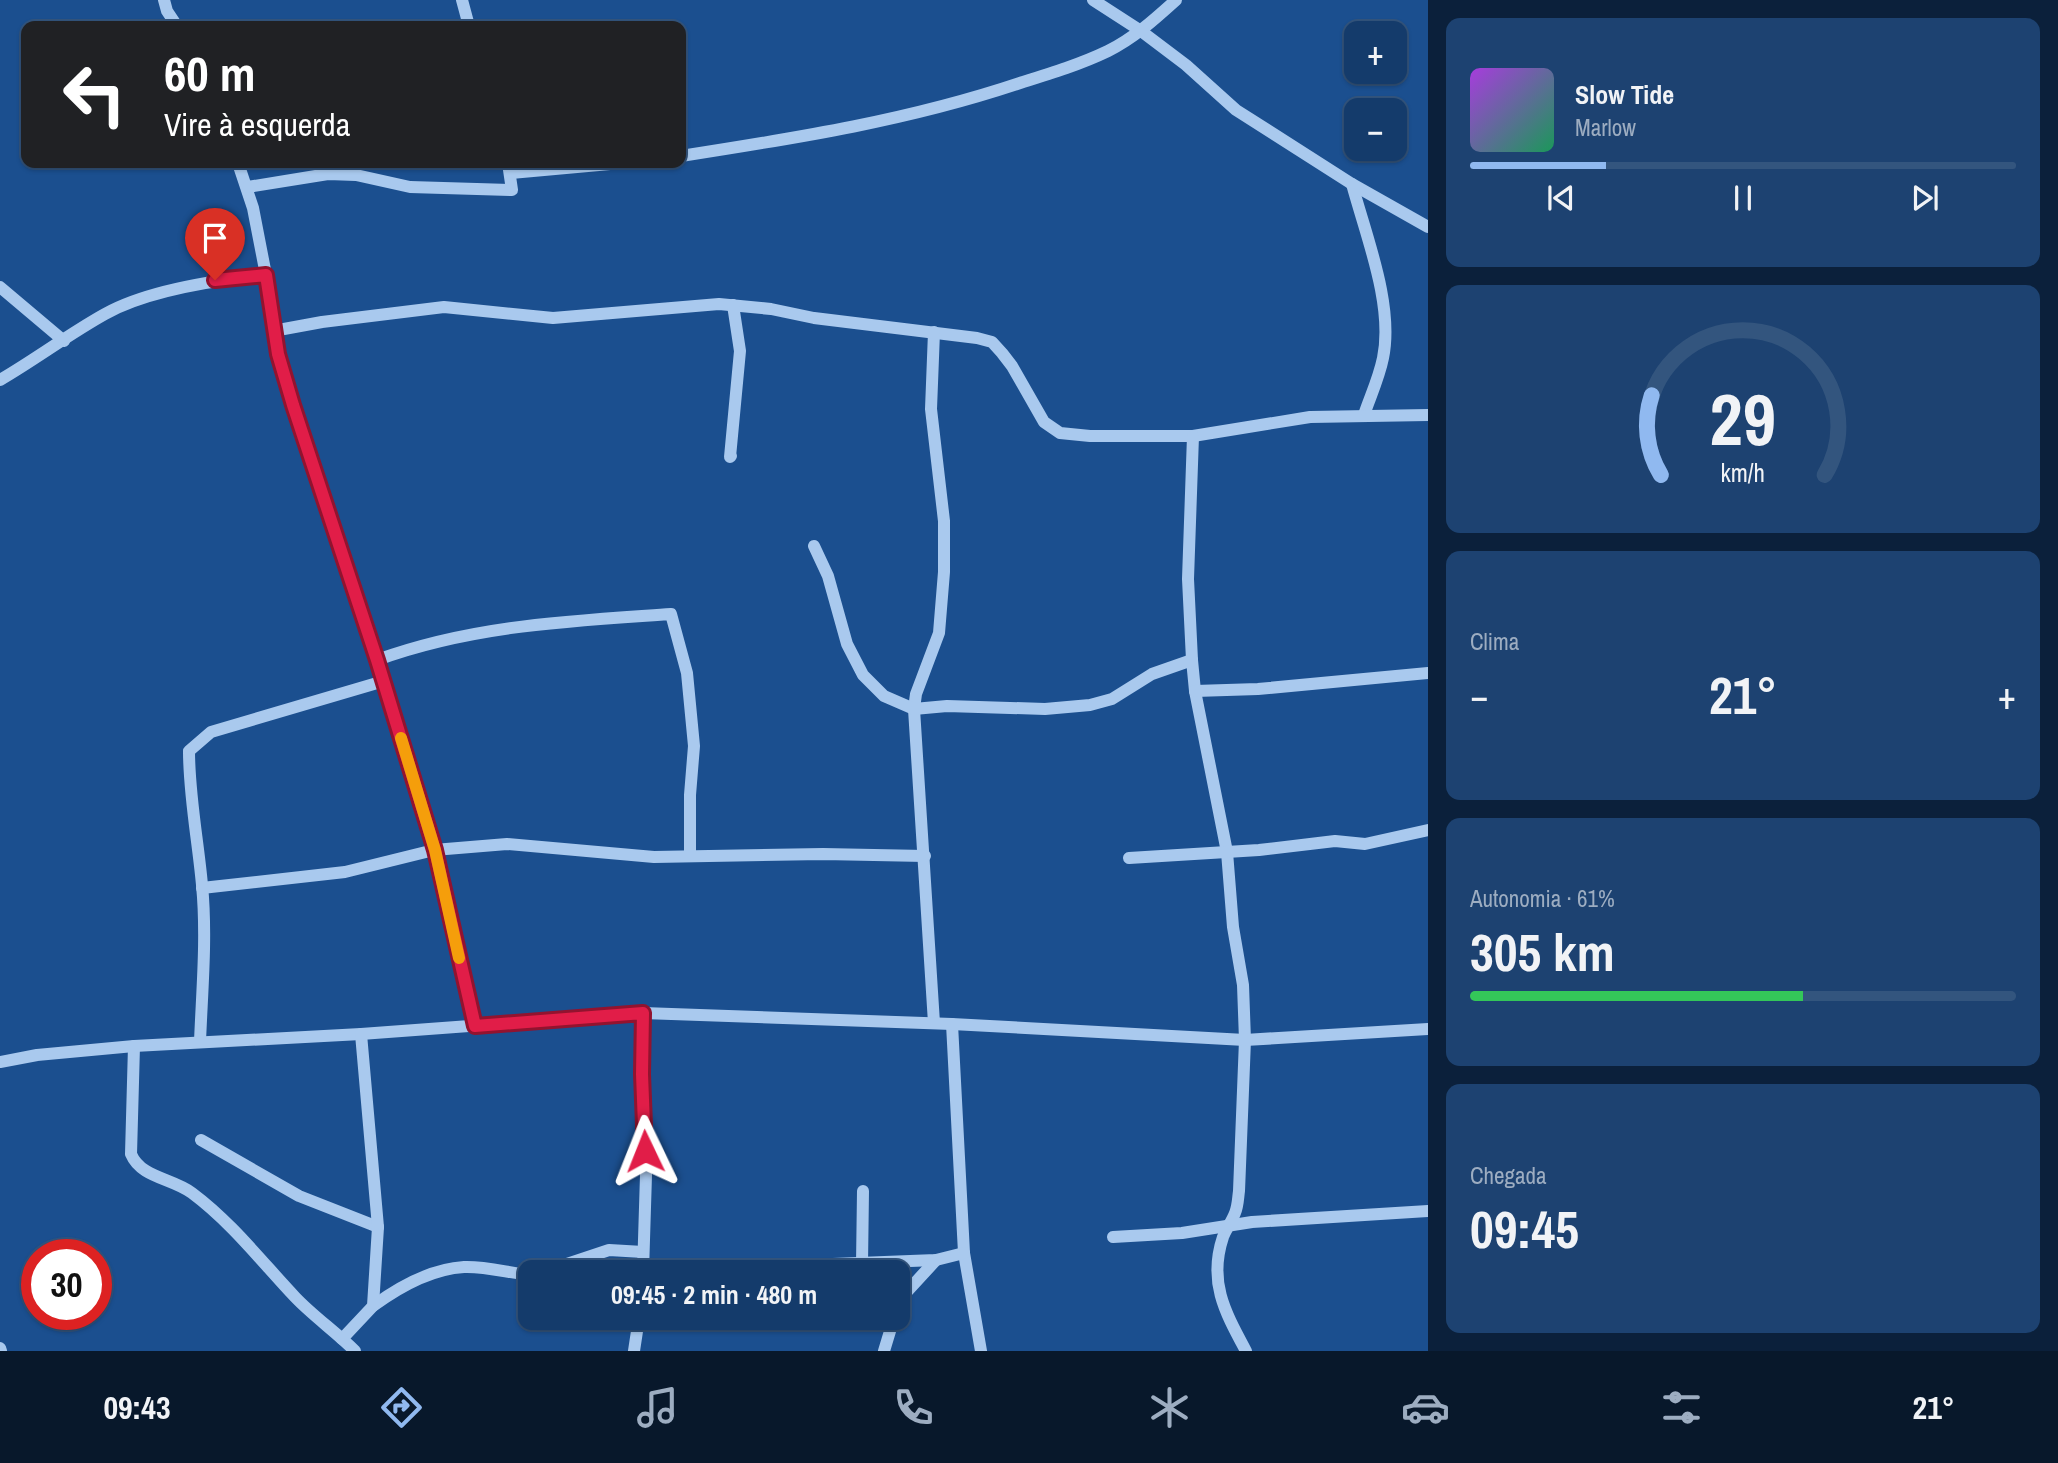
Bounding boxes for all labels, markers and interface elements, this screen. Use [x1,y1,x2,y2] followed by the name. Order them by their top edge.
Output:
[1344,21,1407,161] map controls
[1344,21,1407,84] button: +
[164,40,256,106] text: 60 m
[49,49,140,140] icon: left
[1575,77,1674,112] text: Slow Tide
[1344,98,1407,161] button: −
[164,103,350,146] text: Vire à esquerda
[1575,112,1636,143] text: Marlow
[1542,179,1580,217] icon: previous
[1724,179,1762,217] icon: pause
[1906,179,1944,217] icon: next
[185,208,245,280] pin
[196,219,234,257] icon: arrive
[1710,370,1776,468] text: 29
[1721,456,1765,490] text: km/h
[1470,626,1519,657] text: Clima
[1709,660,1777,730] text: 21°
[1470,670,1488,721] text: −
[1998,670,2016,721] text: +
[1470,883,1615,914] text: Autonomia · 61%
[1470,917,1615,987] text: 305 km
[608,1114,682,1188] position arrow
[1470,1160,1547,1191] text: Chegada
[1470,1194,1579,1264] text: 09:45
[21,1239,112,1330] speed limit sign: 30
[611,1277,817,1312] text: 09:45 · 2 min · 480 m
[377,1383,426,1432] icon: directions
[633,1383,682,1432] icon: music
[889,1383,938,1432] icon: phone
[1145,1383,1194,1432] icon: climate
[1401,1383,1450,1432] icon: car
[1657,1383,1706,1432] icon: filters
[103,1386,171,1429] text: 09:43
[1913,1386,1955,1429] text: 21°

